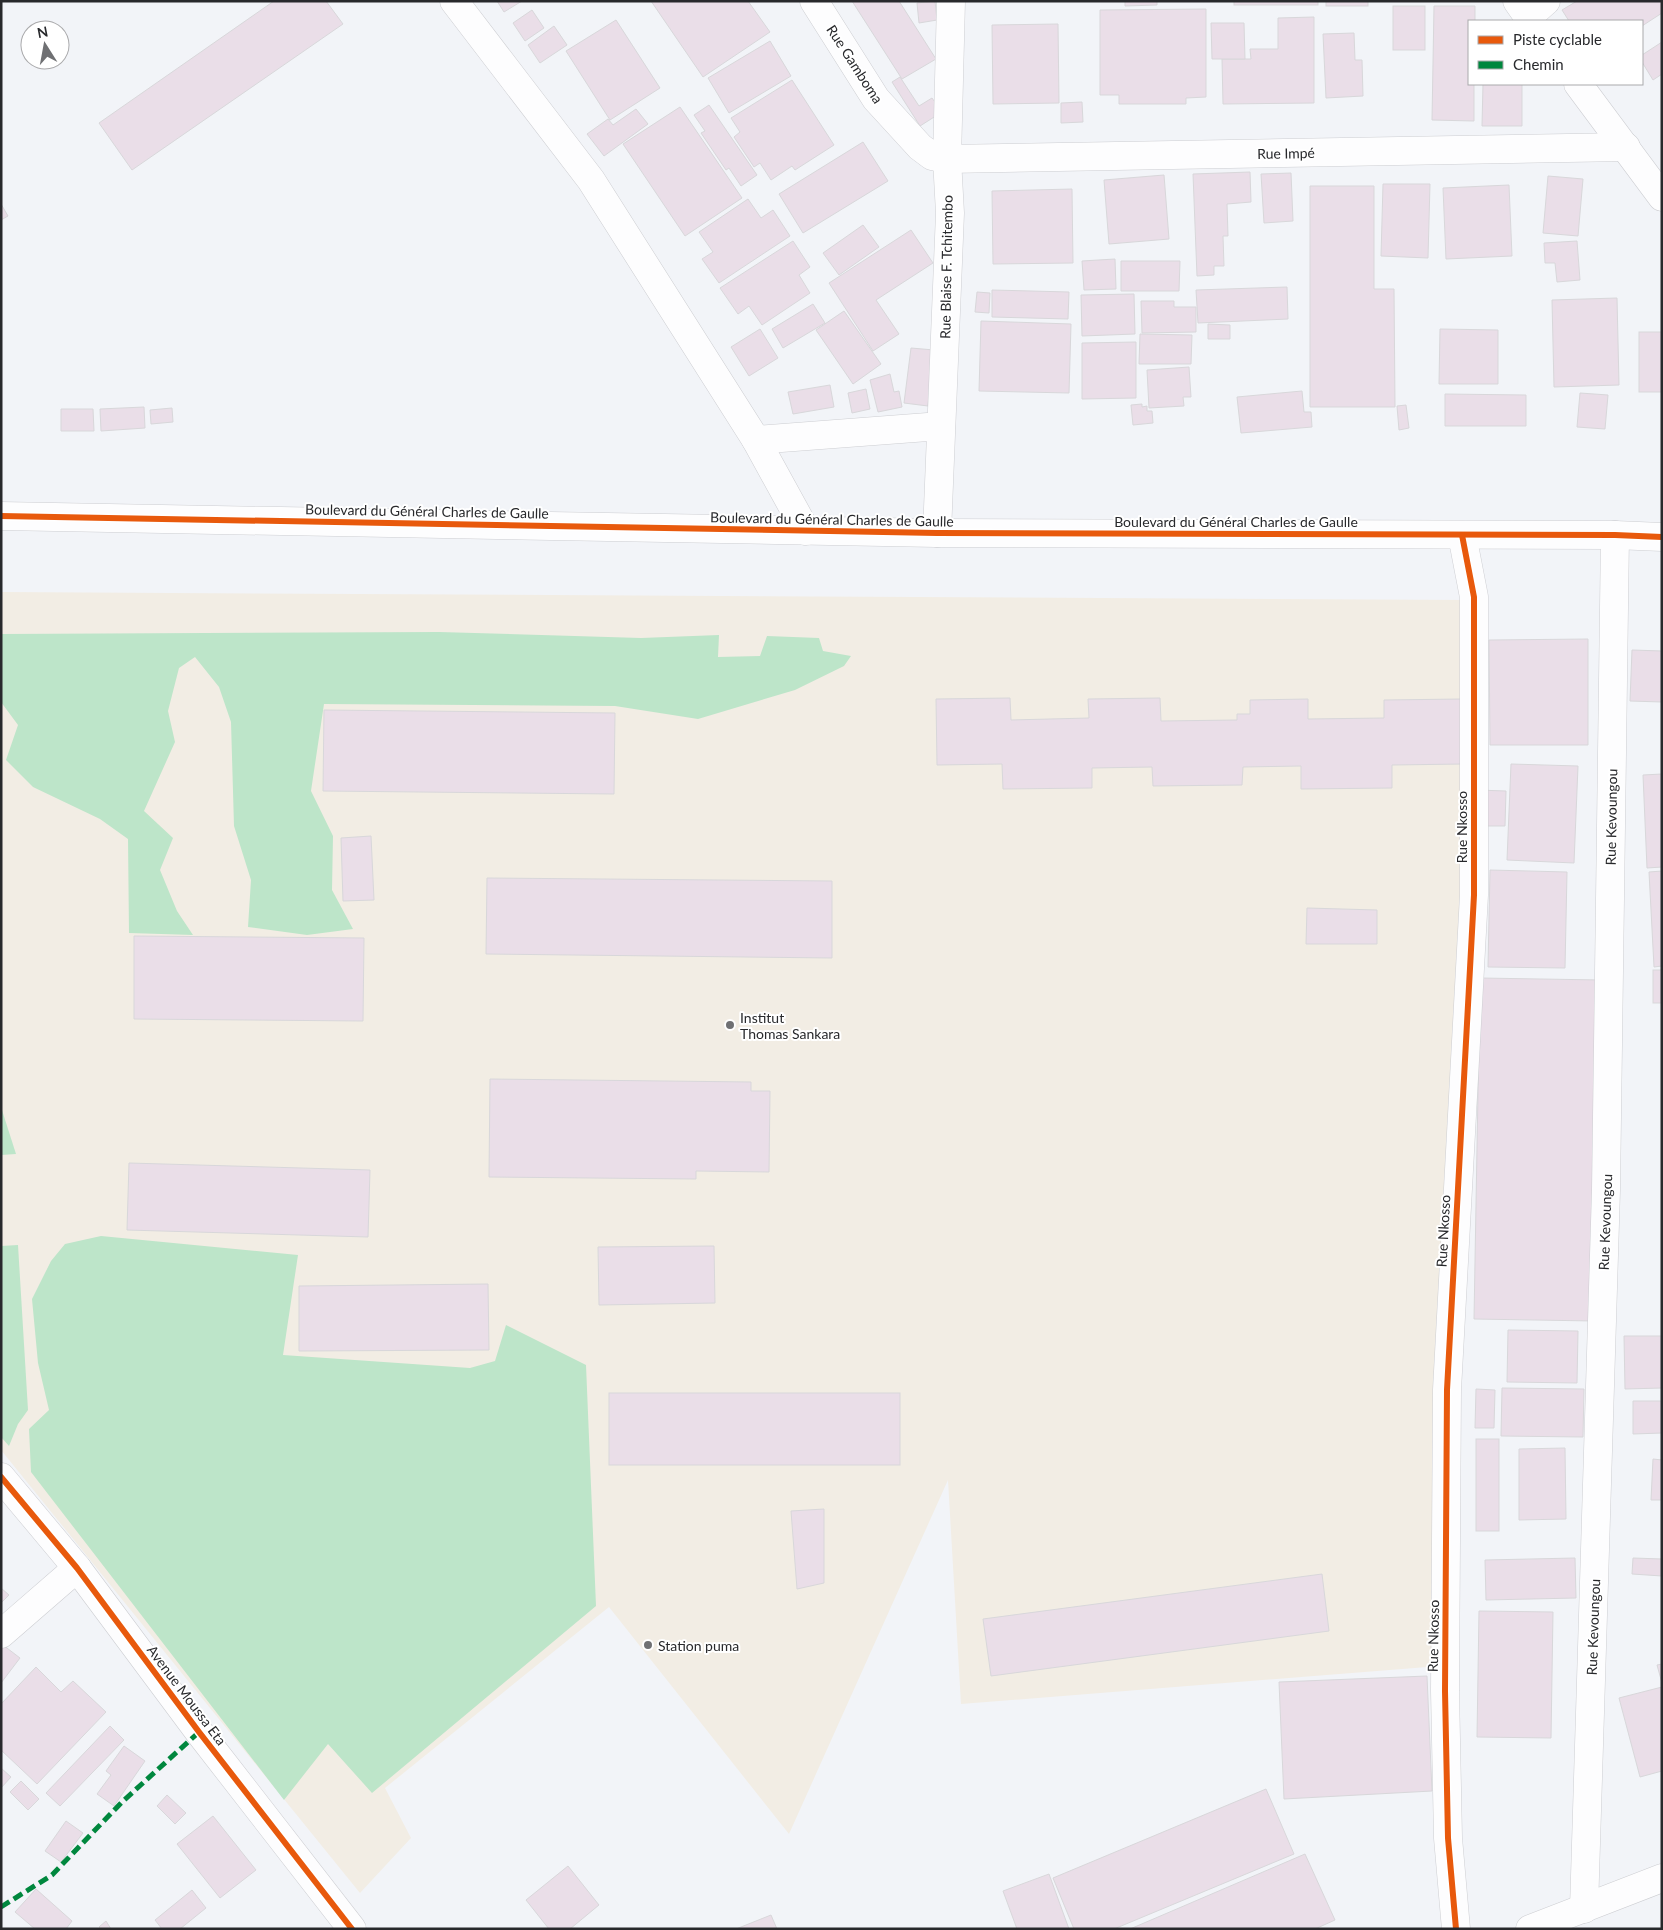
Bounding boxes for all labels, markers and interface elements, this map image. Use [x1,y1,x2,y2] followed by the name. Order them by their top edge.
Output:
[20,20,70,70] north arrow
[1468,20,1643,85] legend
[36,22,49,41] text: N
[823,22,887,106] street label: Rue Gamboma
[1513,30,1602,48] text: Piste cyclable
[1513,55,1564,73] text: Chemin
[1257,144,1315,162] street label: Rue Impé
[936,195,956,339] street label: Rue Blaise F. Tchitembo
[305,500,549,522] street label: Boulevard du Général Charles de Gaulle
[710,508,954,530] street label: Boulevard du Général Charles de Gaulle
[1114,513,1358,530] street label: Boulevard du Général Charles de Gaulle
[1602,768,1620,866] street label: Rue Kevoungou
[1453,791,1470,863] street label: Rue Nkosso
[740,1009,840,1042] place label: Institut Thomas Sankara
[724,1019,736,1031] marker: Institut Thomas Sankara
[1595,1173,1615,1271] street label: Rue Kevoungou
[1433,1194,1453,1268] street label: Rue Nkosso
[1583,1578,1603,1676] street label: Rue Kevoungou
[1424,1600,1442,1672] street label: Rue Nkosso
[658,1637,739,1654] place label: Station puma
[642,1639,654,1651] marker: Station puma
[144,1642,230,1748] street label: Avenue Moussa Eta

